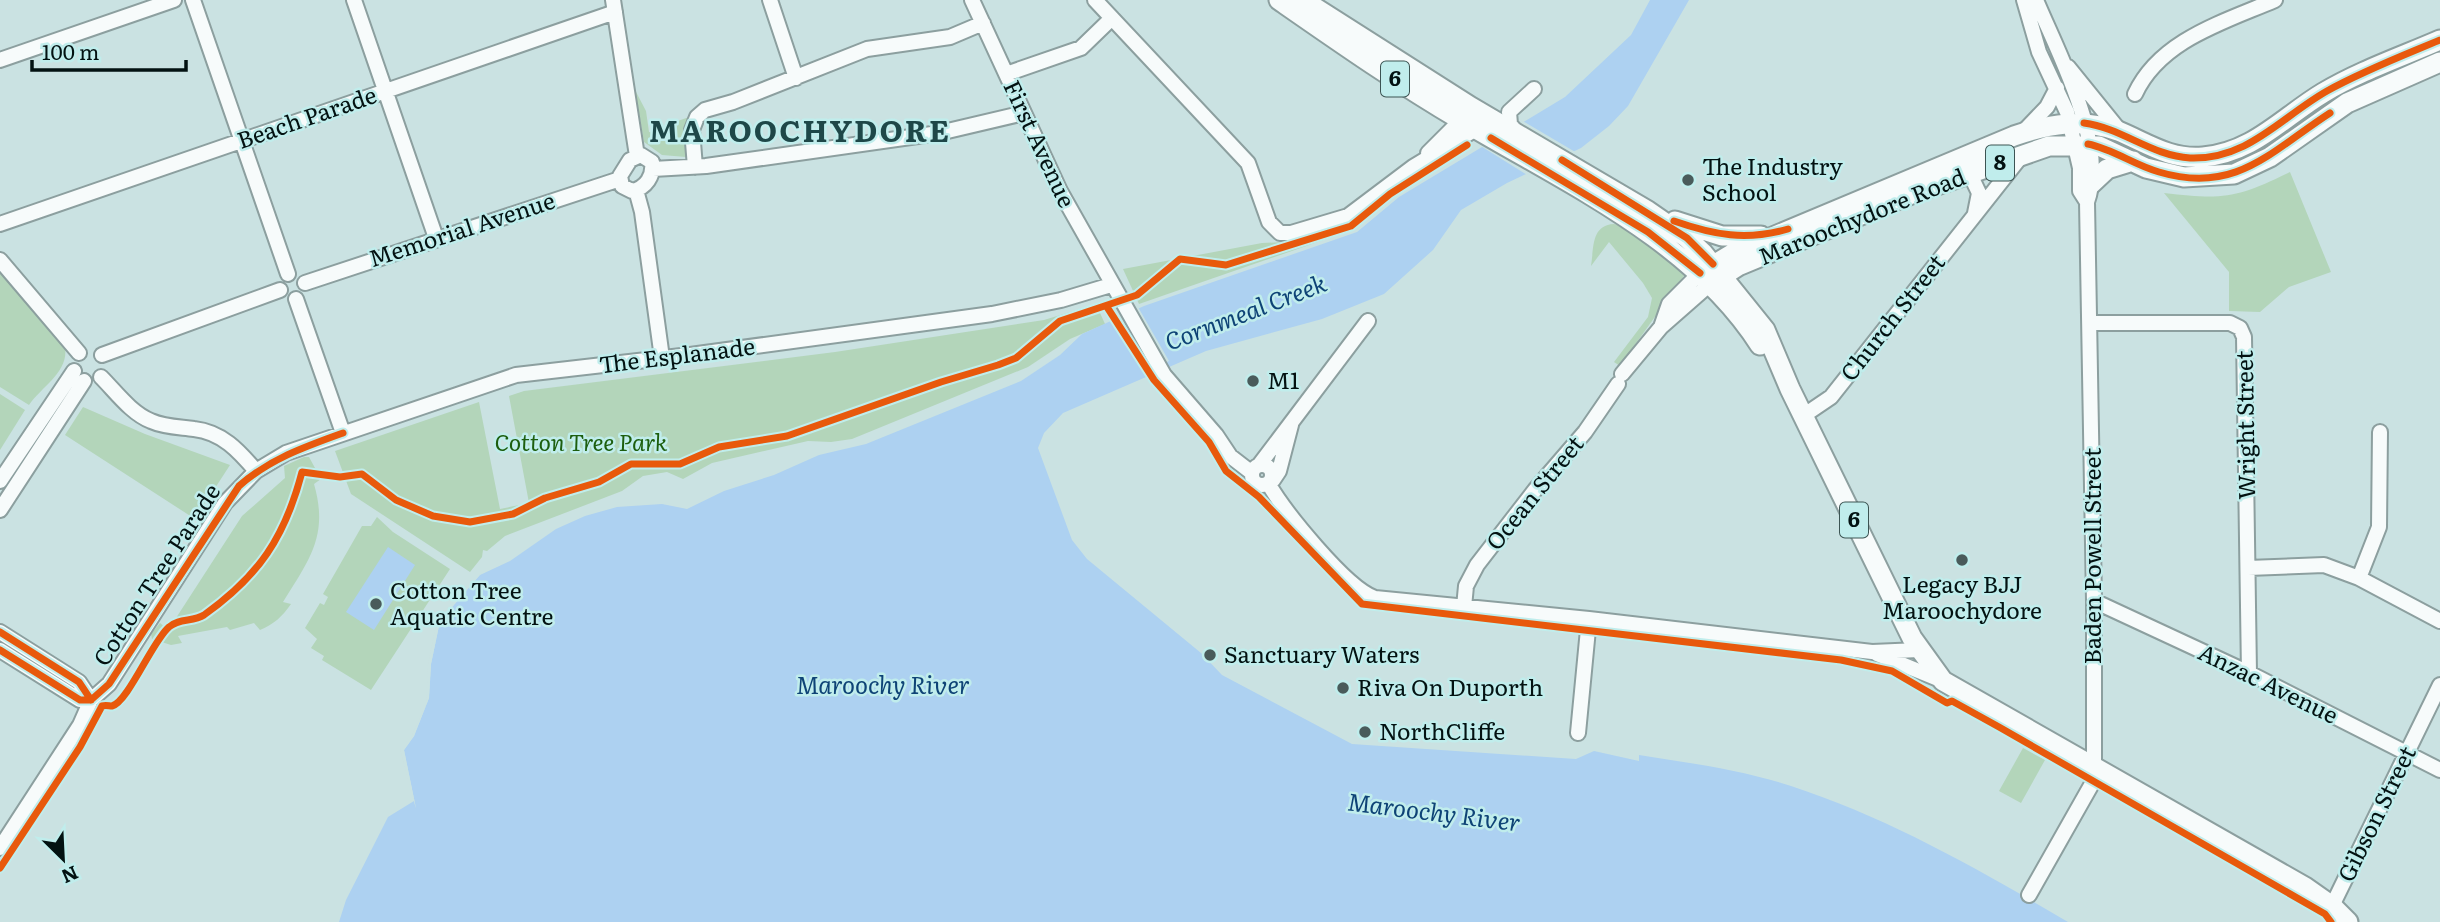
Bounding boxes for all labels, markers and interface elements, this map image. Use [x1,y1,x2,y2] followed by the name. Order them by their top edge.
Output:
[32,28,186,72] scale bar
[42,35,99,66] text: 100 m
[1381,62,1409,96] road number: 6
[996,74,1085,213] street label: First Avenue
[232,76,381,156] street label: Beach Parade
[649,107,951,151] district label: MAROOCHYDORE
[1986,146,2014,180] road number: 8
[1702,148,1843,208] place label: The Industry School
[1753,158,1970,272] street label: Maroochydore Road
[1680,172,1696,188] marker: The Industry School
[364,182,559,274] street label: Memorial Avenue
[1831,246,1952,387] street label: Church Street
[1159,264,1332,358] water label: Cornmeal Creek
[597,328,757,380] street label: The Esplanade
[2226,349,2262,500] street label: Wright Street
[1267,362,1299,396] place label: M1
[1245,373,1261,389] marker: M1
[495,424,668,458] park label: Cotton Tree Park
[1477,427,1591,556] street label: Ocean Street
[2074,447,2108,664] street label: Baden Powell Street
[84,476,227,672] street label: Cotton Tree Parade
[1840,503,1868,538] road number: 6
[1954,552,1970,568] marker: Legacy BJJ Maroochydore
[1882,566,2042,626] place label: Legacy BJJ Maroochydore
[390,572,553,632] place label: Cotton Tree Aquatic Centre
[368,596,384,612] marker: Cotton Tree Aquatic Centre
[2193,634,2345,731] street label: Anzac Avenue
[1224,636,1419,670] place label: Sanctuary Waters
[1202,647,1218,663] marker: Sanctuary Waters
[796,666,970,701] water label: Maroochy River
[1357,669,1543,703] place label: Riva On Duporth
[1335,680,1351,696] marker: Riva On Duporth
[1379,713,1505,747] place label: NorthCliffe
[1357,724,1373,740] marker: NorthCliffe
[2328,739,2423,887] street label: Gibson Street
[1346,783,1523,838] water label: Maroochy River
[28,824,98,894] north arrow
[57,859,83,891] text: N

